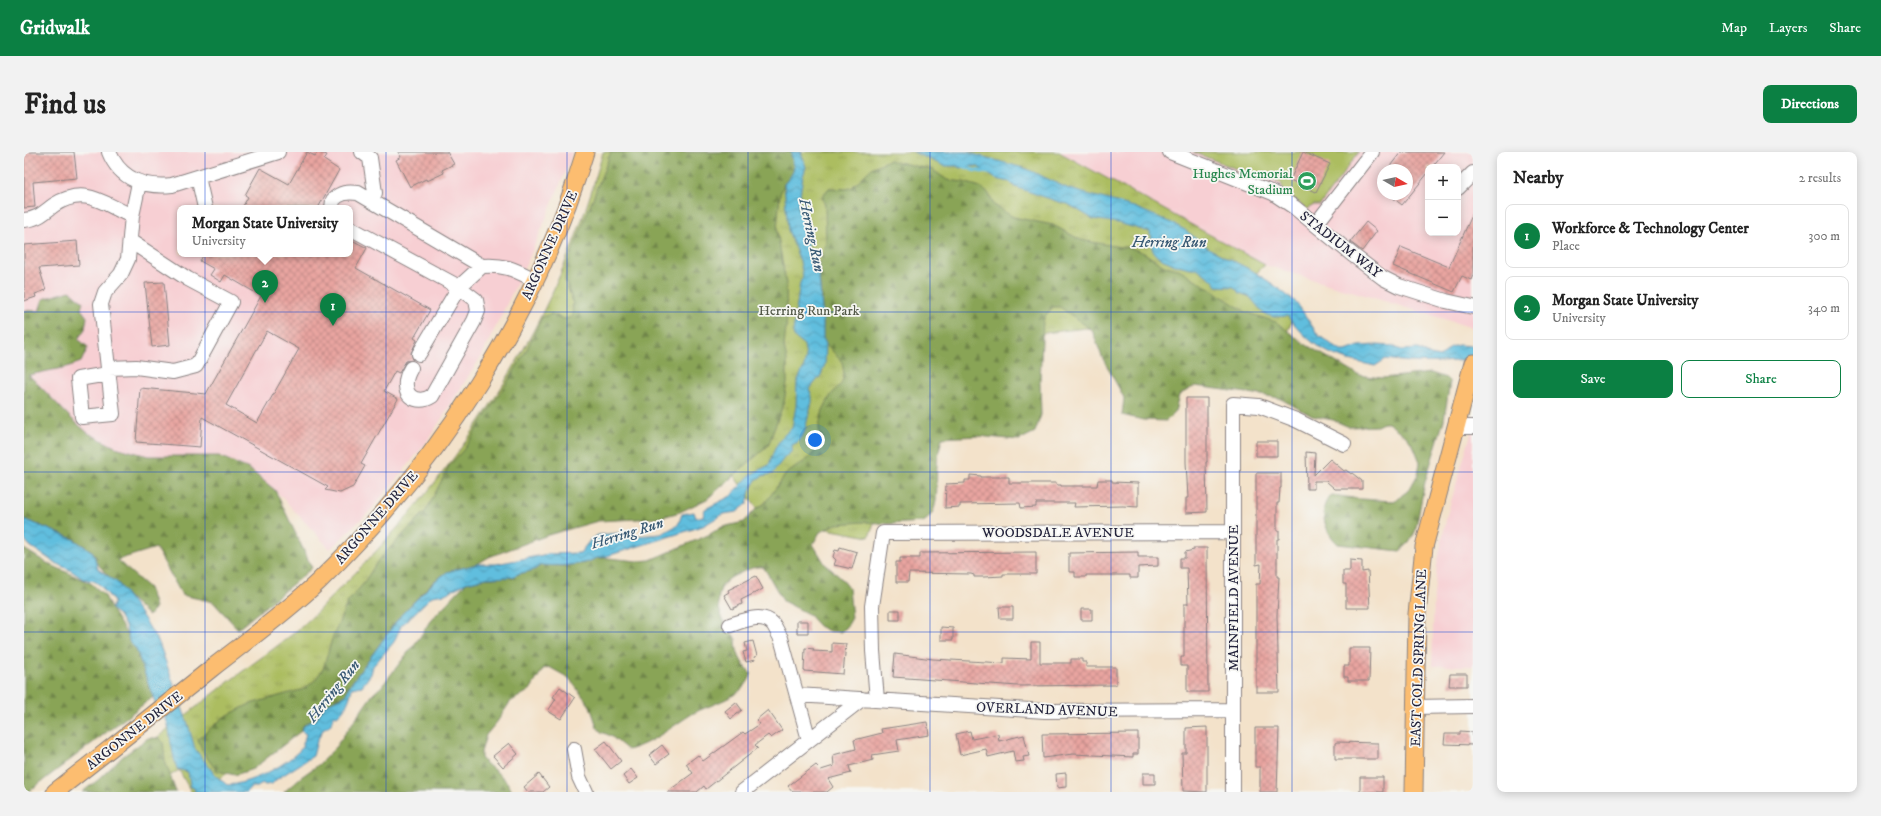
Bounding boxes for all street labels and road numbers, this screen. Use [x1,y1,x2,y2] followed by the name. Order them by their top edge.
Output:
[518,188,582,303] street label: ARGONNE DRIVE
[1296,207,1385,282] street label: STADIUM WAY
[331,467,422,568] street label: ARGONNE DRIVE
[981,524,1134,542] street label: WOODSDALE AVENUE
[1225,525,1243,671] street label: MAINFIELD AVENUE
[1407,569,1431,747] street label: EAST COLD SPRING LANE
[83,687,187,774] street label: ARGONNE DRIVE
[976,699,1118,721] street label: OVERLAND AVENUE

